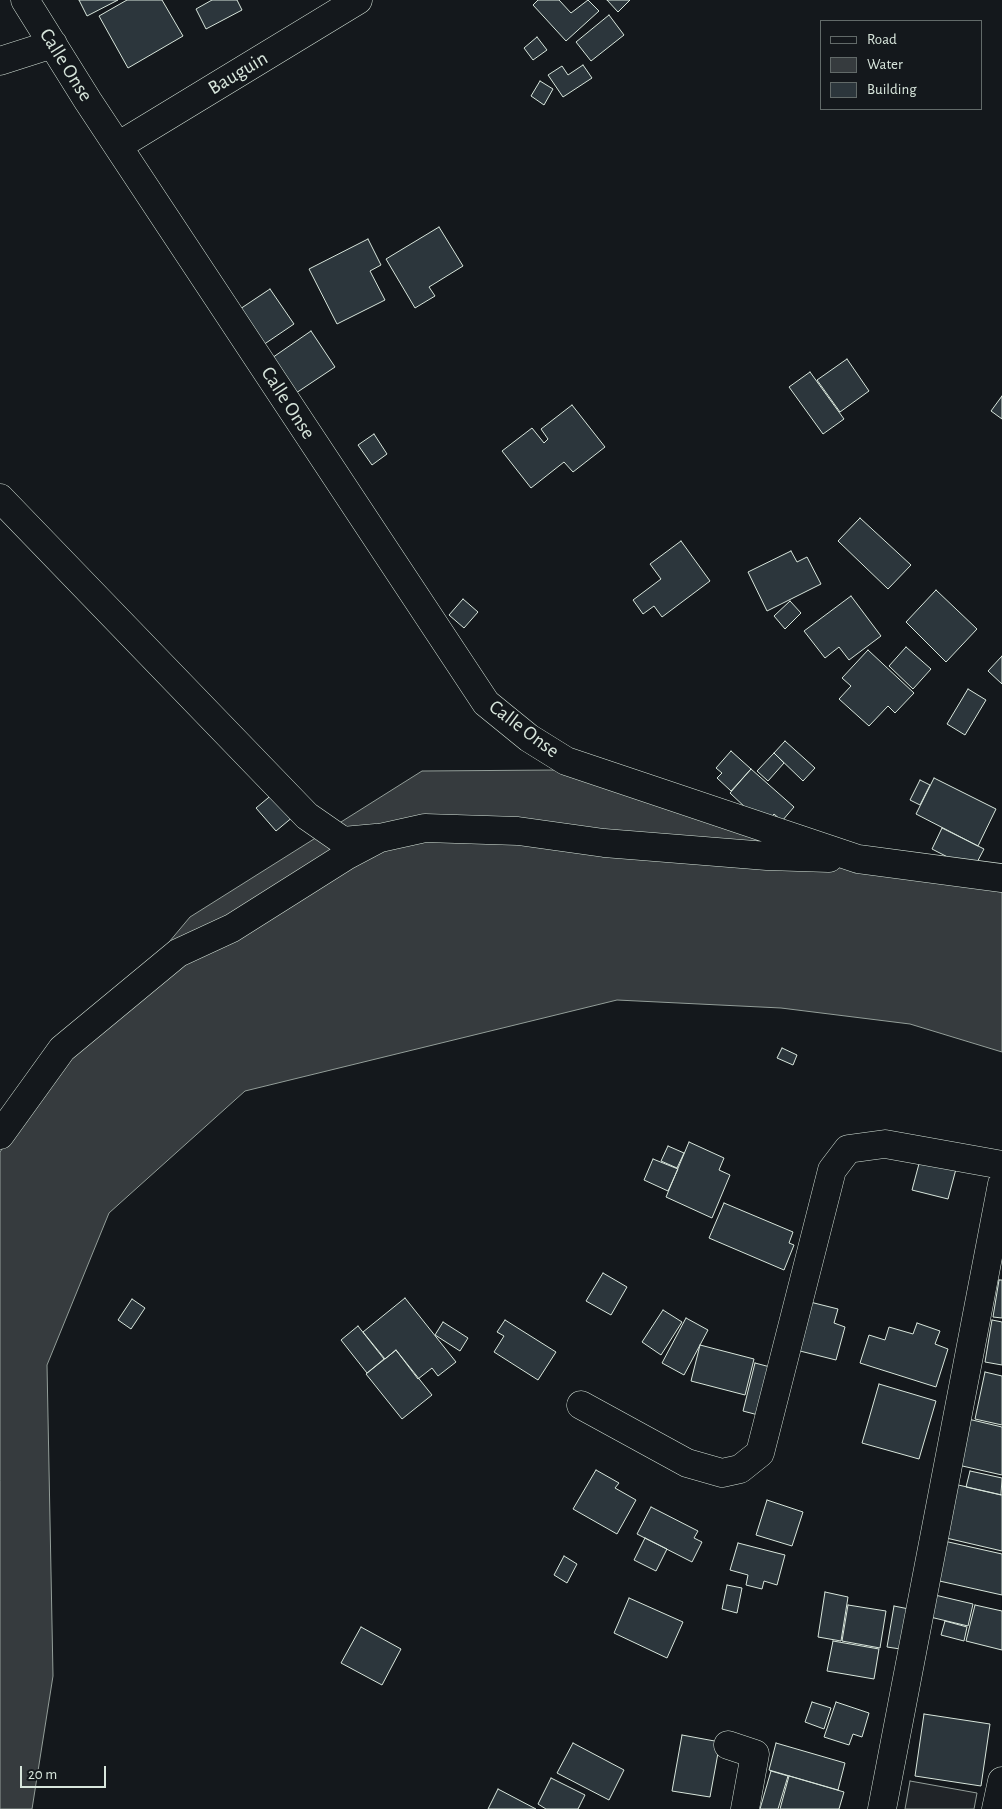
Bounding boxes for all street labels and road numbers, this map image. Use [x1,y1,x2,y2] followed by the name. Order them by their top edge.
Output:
[34,24,98,106] street label: Calle Onse
[204,46,272,100] street label: Bauguin
[256,362,320,444] street label: Calle Onse
[484,695,564,763] street label: Calle Onse

